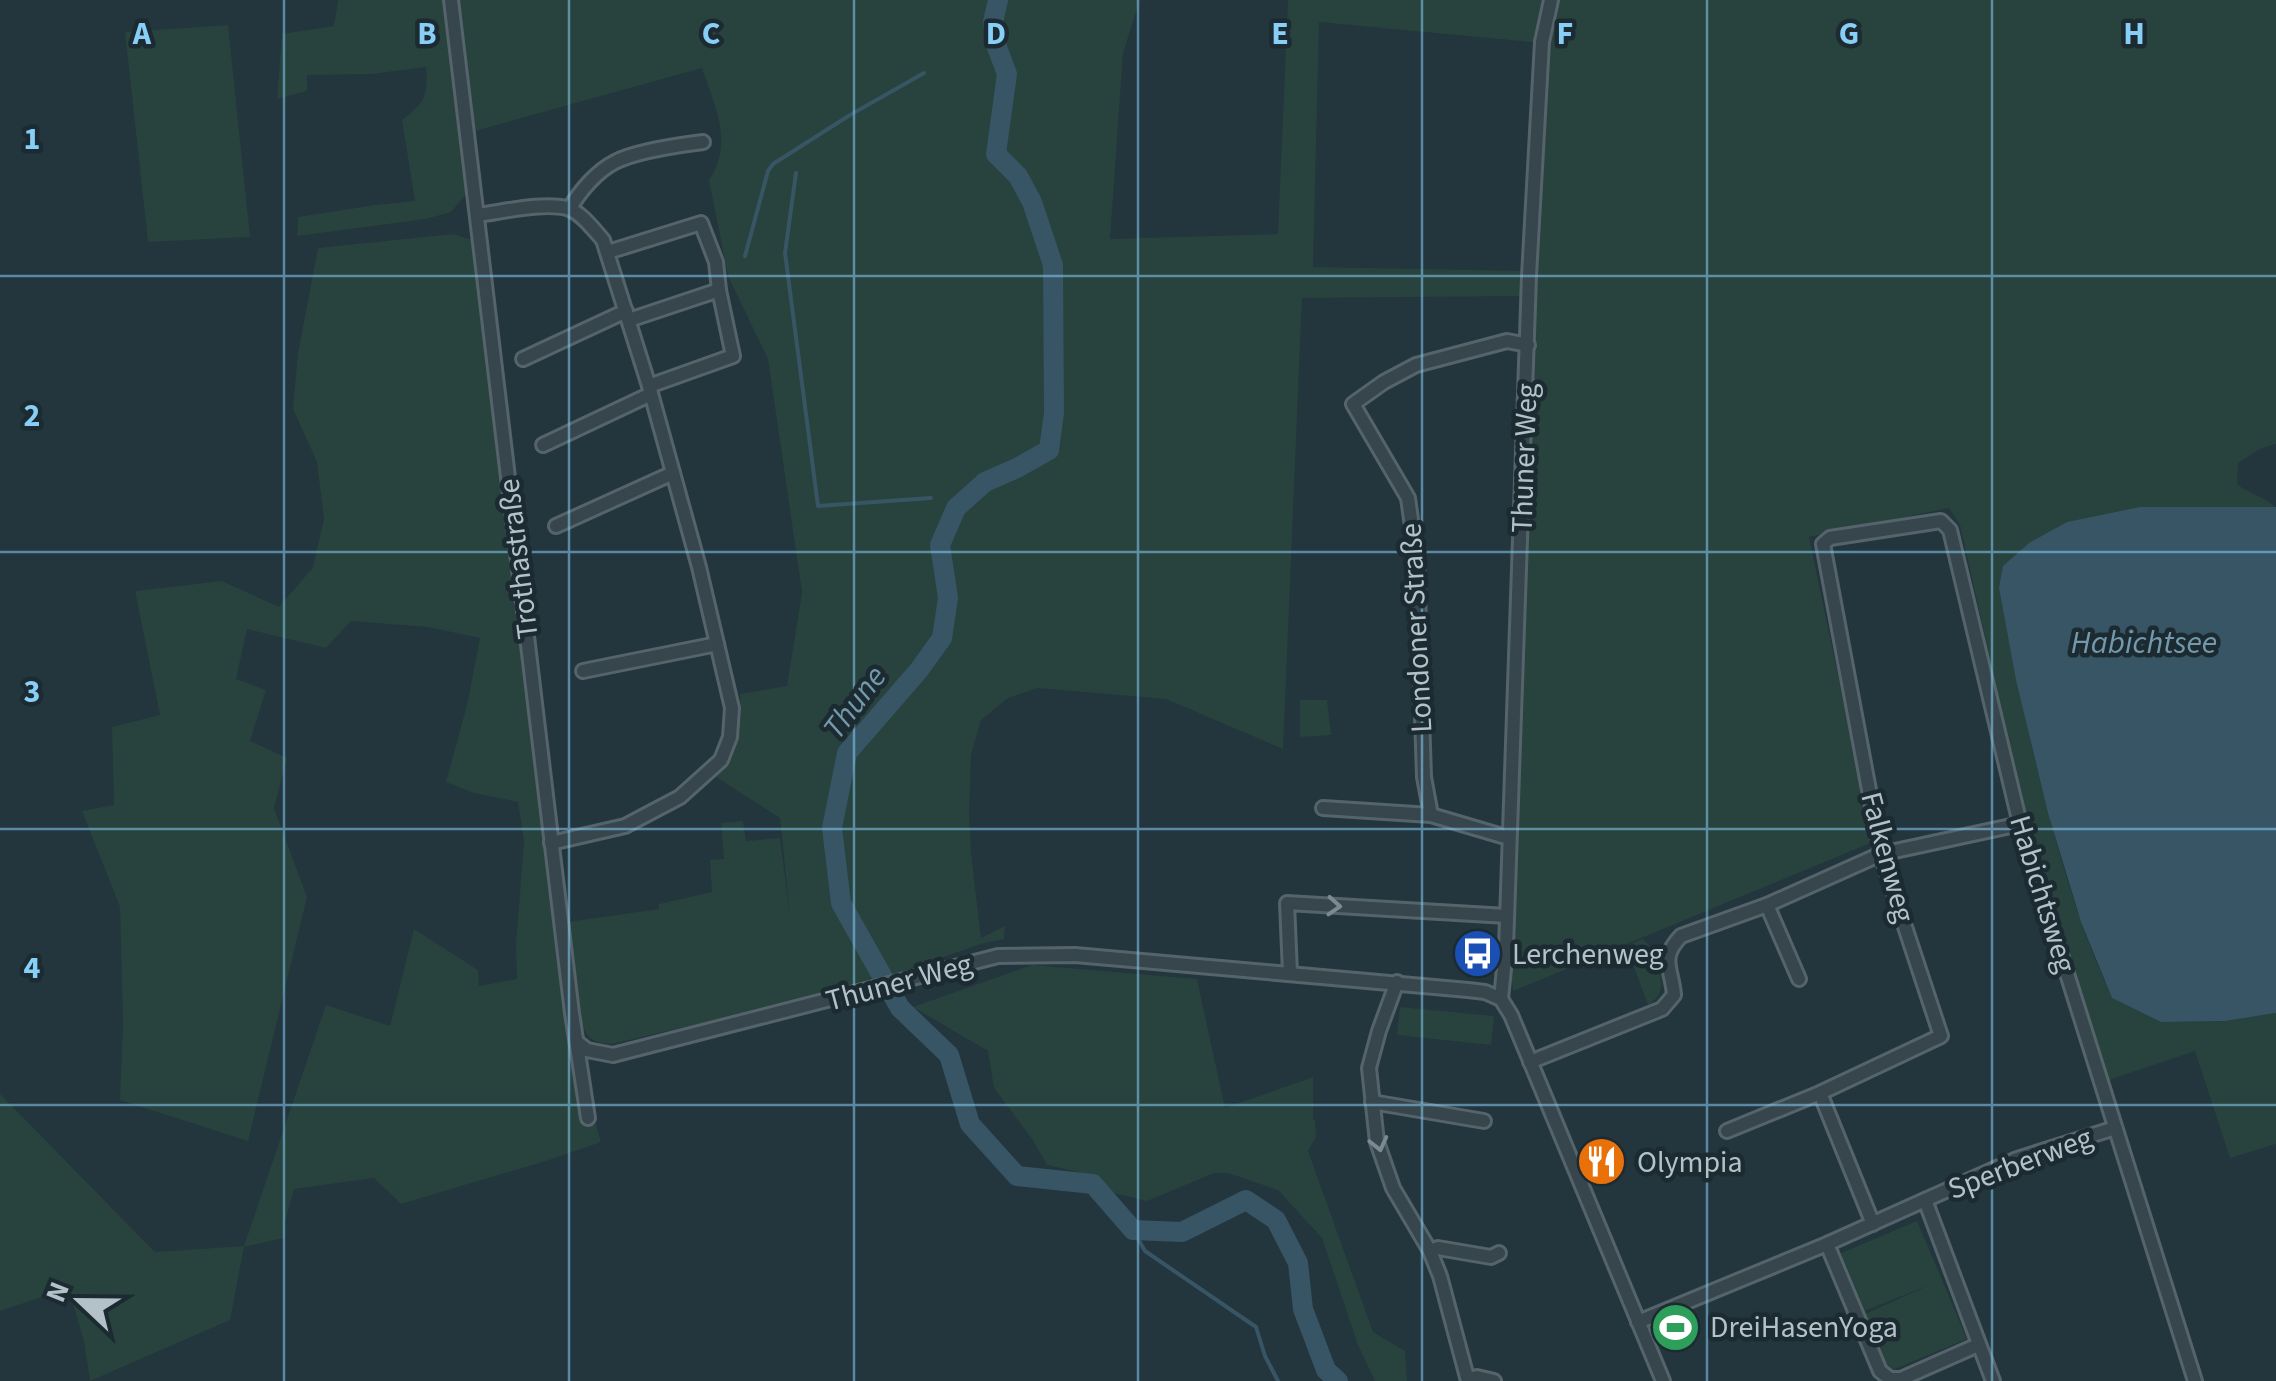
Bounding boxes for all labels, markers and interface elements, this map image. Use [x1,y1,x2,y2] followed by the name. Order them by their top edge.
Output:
[132,11,152,57] text: A
[417,11,437,57] text: B
[702,11,720,57] text: C
[986,11,1006,57] text: D
[1271,11,1289,57] text: E
[1557,11,1573,57] text: F
[1839,11,1859,57] text: G
[2123,11,2145,57] text: H
[24,116,40,162] text: 1
[1500,382,1549,534] street label: Thuner Weg
[24,393,40,439] text: 2
[487,476,550,642] street label: Trothastraße
[1390,522,1443,734] street label: Londoner Straße
[2071,620,2217,666] water label: Habichtsee
[812,656,898,749] water label: Thune
[24,669,40,715] text: 3
[1849,787,1926,927] street label: Falkenweg
[1998,810,2087,978] street label: Habichtsweg
[1326,895,1342,916] one-way arrow
[1451,928,1503,980] bus stop icon: Lerchenweg
[1512,933,1664,976] place label: Lerchenweg
[821,942,977,1023] street label: Thuner Weg
[24,945,41,991] text: 4
[1942,1116,2099,1211] street label: Sperberweg
[1367,1135,1388,1152] one-way arrow
[1576,1136,1628,1188] restaurant icon: Olympia
[1637,1141,1743,1184] place label: Olympia
[30,1251,130,1351] north arrow
[36,1276,80,1308] text: N
[1649,1301,1701,1353] sports icon: DreiHasenYoga
[1710,1306,1898,1349] place label: DreiHasenYoga

